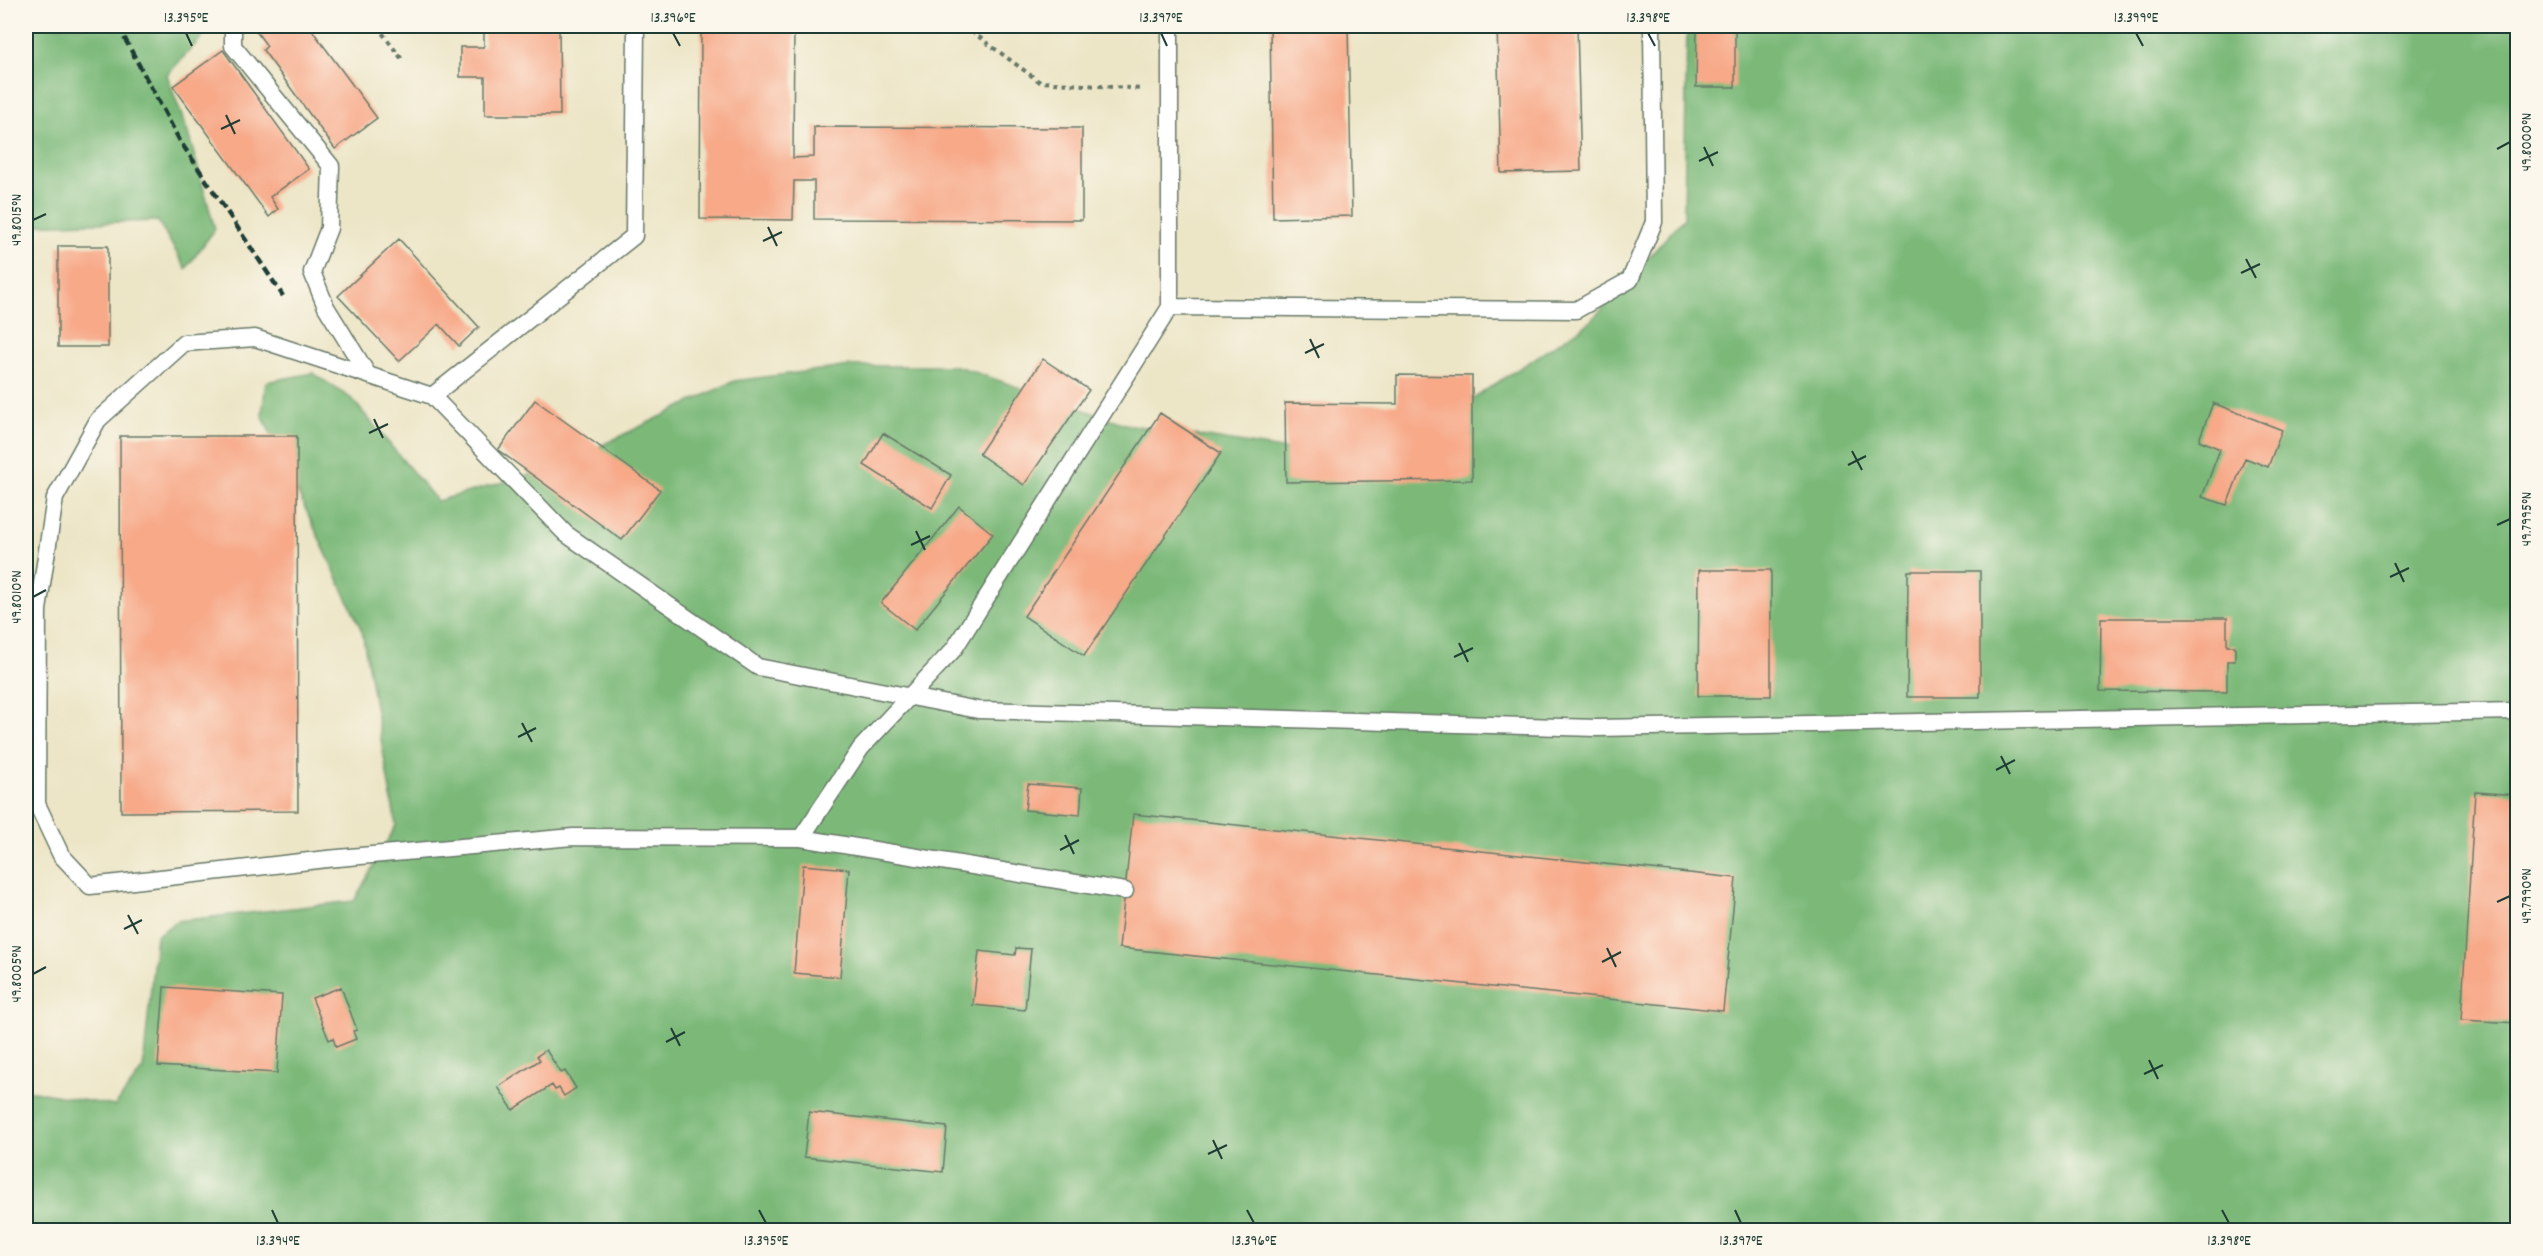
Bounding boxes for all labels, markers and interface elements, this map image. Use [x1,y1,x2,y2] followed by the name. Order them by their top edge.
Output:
[164,8,208,30] text: 13.395°E
[651,8,696,30] text: 13.396°E
[1139,8,1183,30] text: 13.397°E
[1626,8,1670,30] text: 13.398°E
[2114,8,2158,30] text: 13.399°E
[2517,113,2539,171] text: 49.8000°N
[7,194,29,246] text: 49.8015°N
[2517,492,2539,546] text: 49.7995°N
[7,570,29,624] text: 49.8010°N
[2517,868,2539,924] text: 49.7990°N
[7,945,29,1003] text: 49.8005°N
[256,1231,300,1253] text: 13.394°E
[744,1231,788,1253] text: 13.395°E
[1232,1231,1277,1253] text: 13.396°E
[1719,1231,1763,1253] text: 13.397°E
[2207,1231,2251,1253] text: 13.398°E

